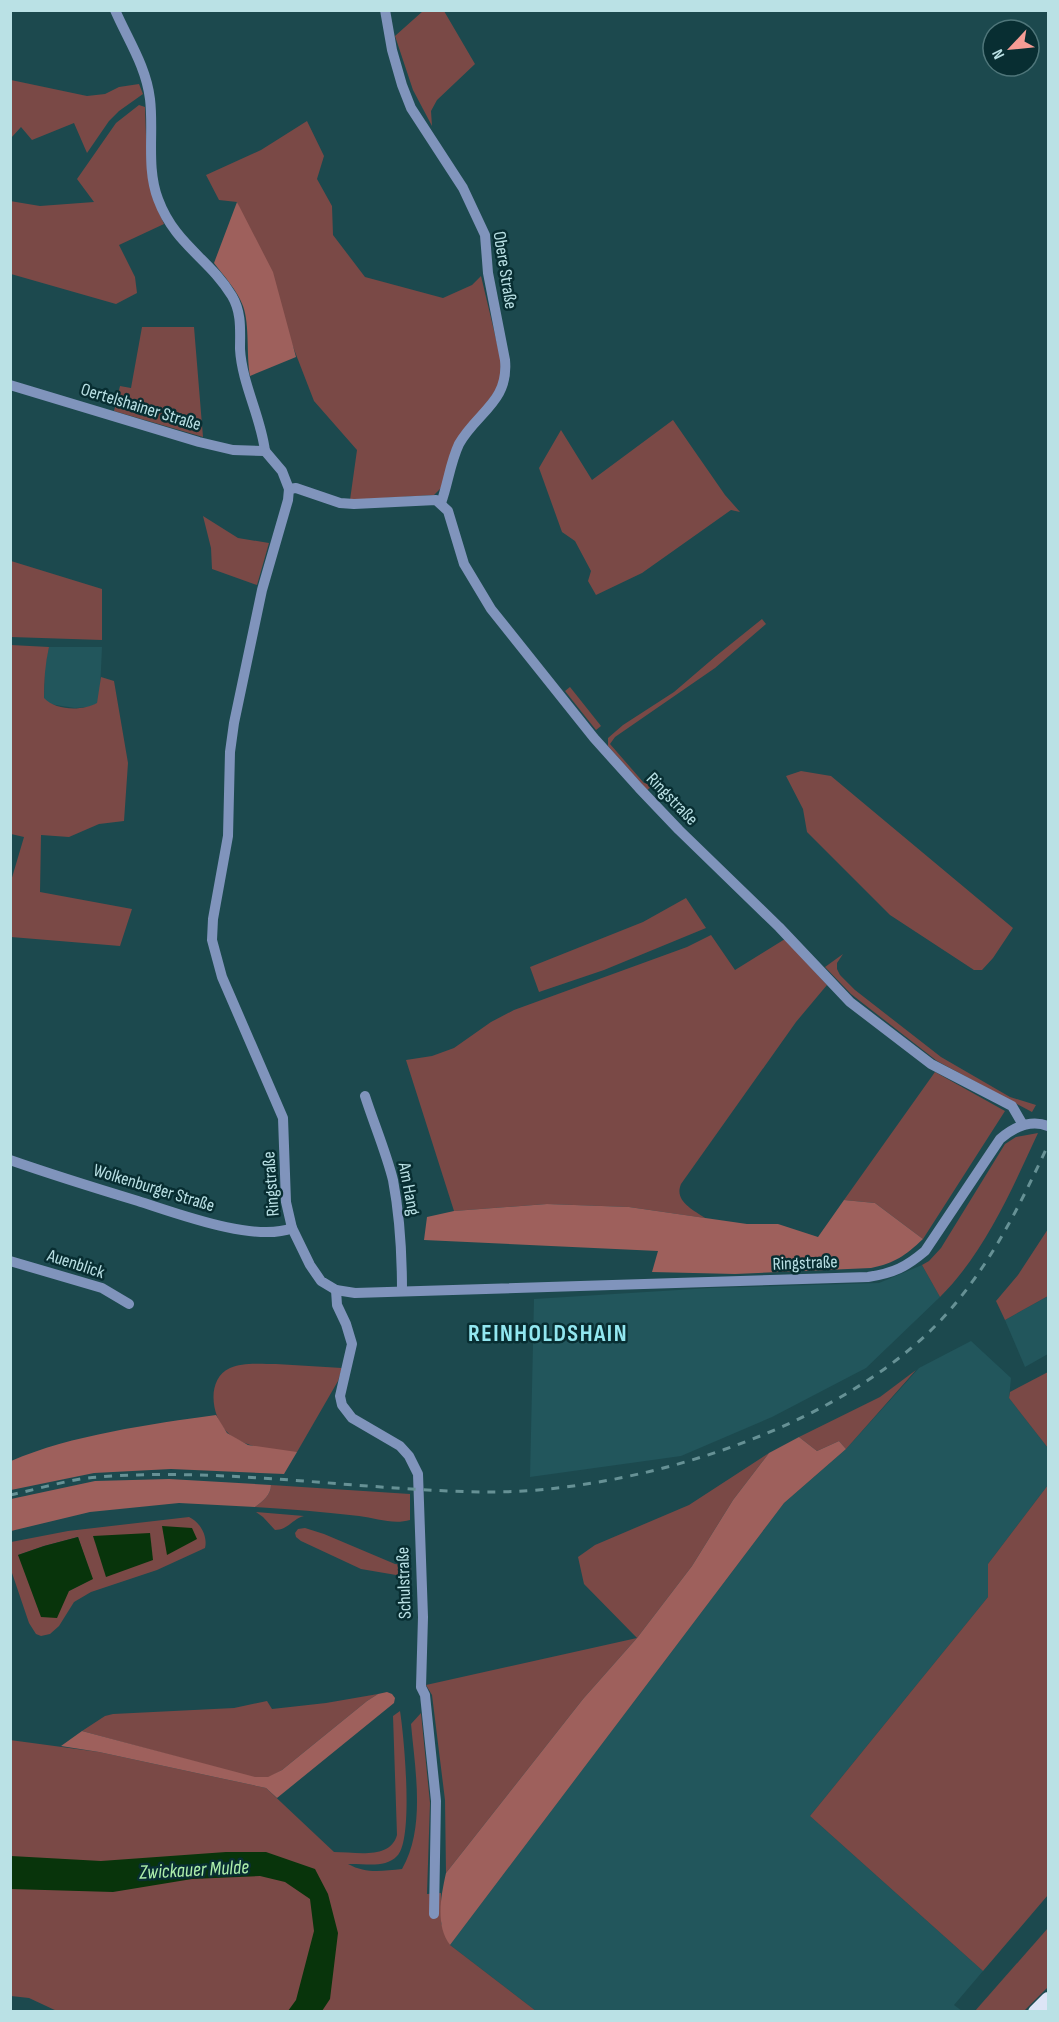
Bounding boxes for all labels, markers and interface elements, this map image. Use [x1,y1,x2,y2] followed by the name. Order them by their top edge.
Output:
[981,18,1041,78] north arrow
[988,46,1009,62] text: N
[489,230,521,310] street label: Obere Straße
[78,379,204,435] street label: Oertelshainer Straße
[642,768,702,830] street label: Ringstraße
[258,1151,284,1217] street label: Ringstraße
[91,1160,217,1216] street label: Wolkenburger Straße
[393,1160,424,1217] street label: Am Hang
[44,1245,107,1283] street label: Auenblick
[772,1251,838,1275] street label: Ringstraße
[468,1319,628,1348] district label: REINHOLDSHAIN
[392,1547,416,1619] street label: Schulstraße
[137,1855,250,1885] water label: Zwickauer Mulde

